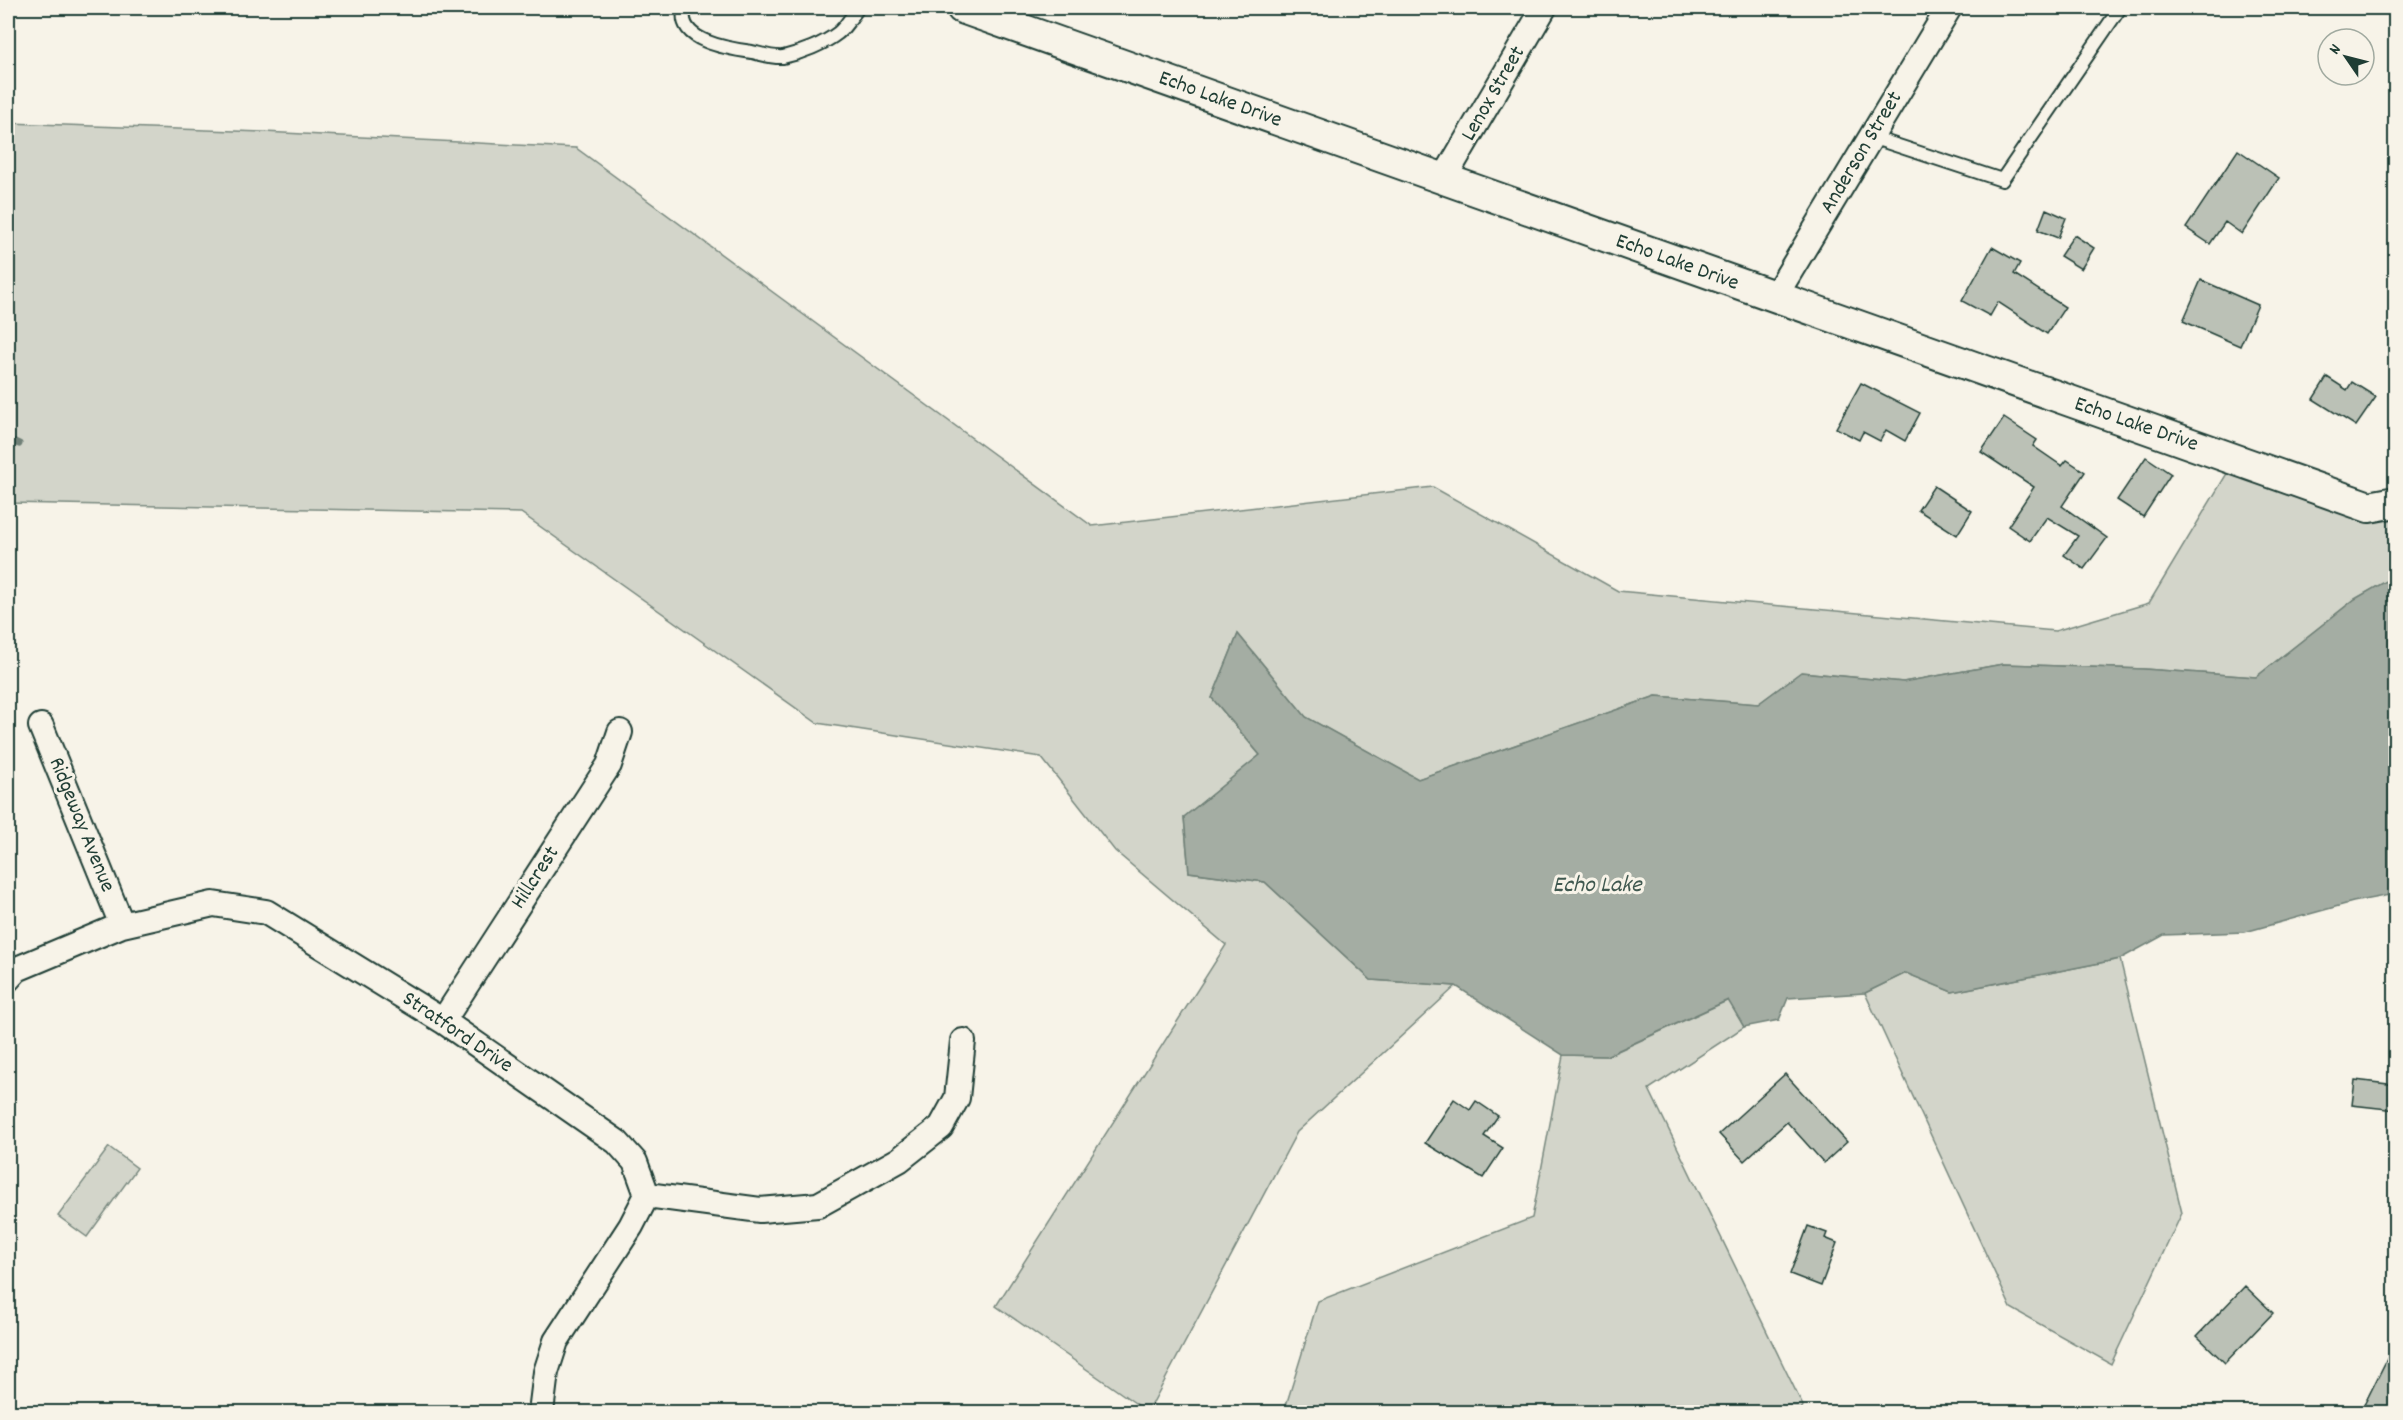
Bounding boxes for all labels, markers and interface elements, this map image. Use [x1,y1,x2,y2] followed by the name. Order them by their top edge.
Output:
[2316,27,2376,87] north arrow
[2324,40,2348,60] text: N
[1454,41,1534,147] street label: Lenox Street
[1154,63,1286,137] street label: Echo Lake Drive
[1813,86,1911,220] street label: Anderson Street
[1611,226,1743,300] street label: Echo Lake Drive
[2070,389,2202,461] street label: Echo Lake Drive
[40,753,122,897] street label: Ridgeway Avenue
[504,840,568,916] street label: Hillcrest
[1552,869,1643,903] water label: Echo Lake
[395,984,519,1082] street label: Stratford Drive

